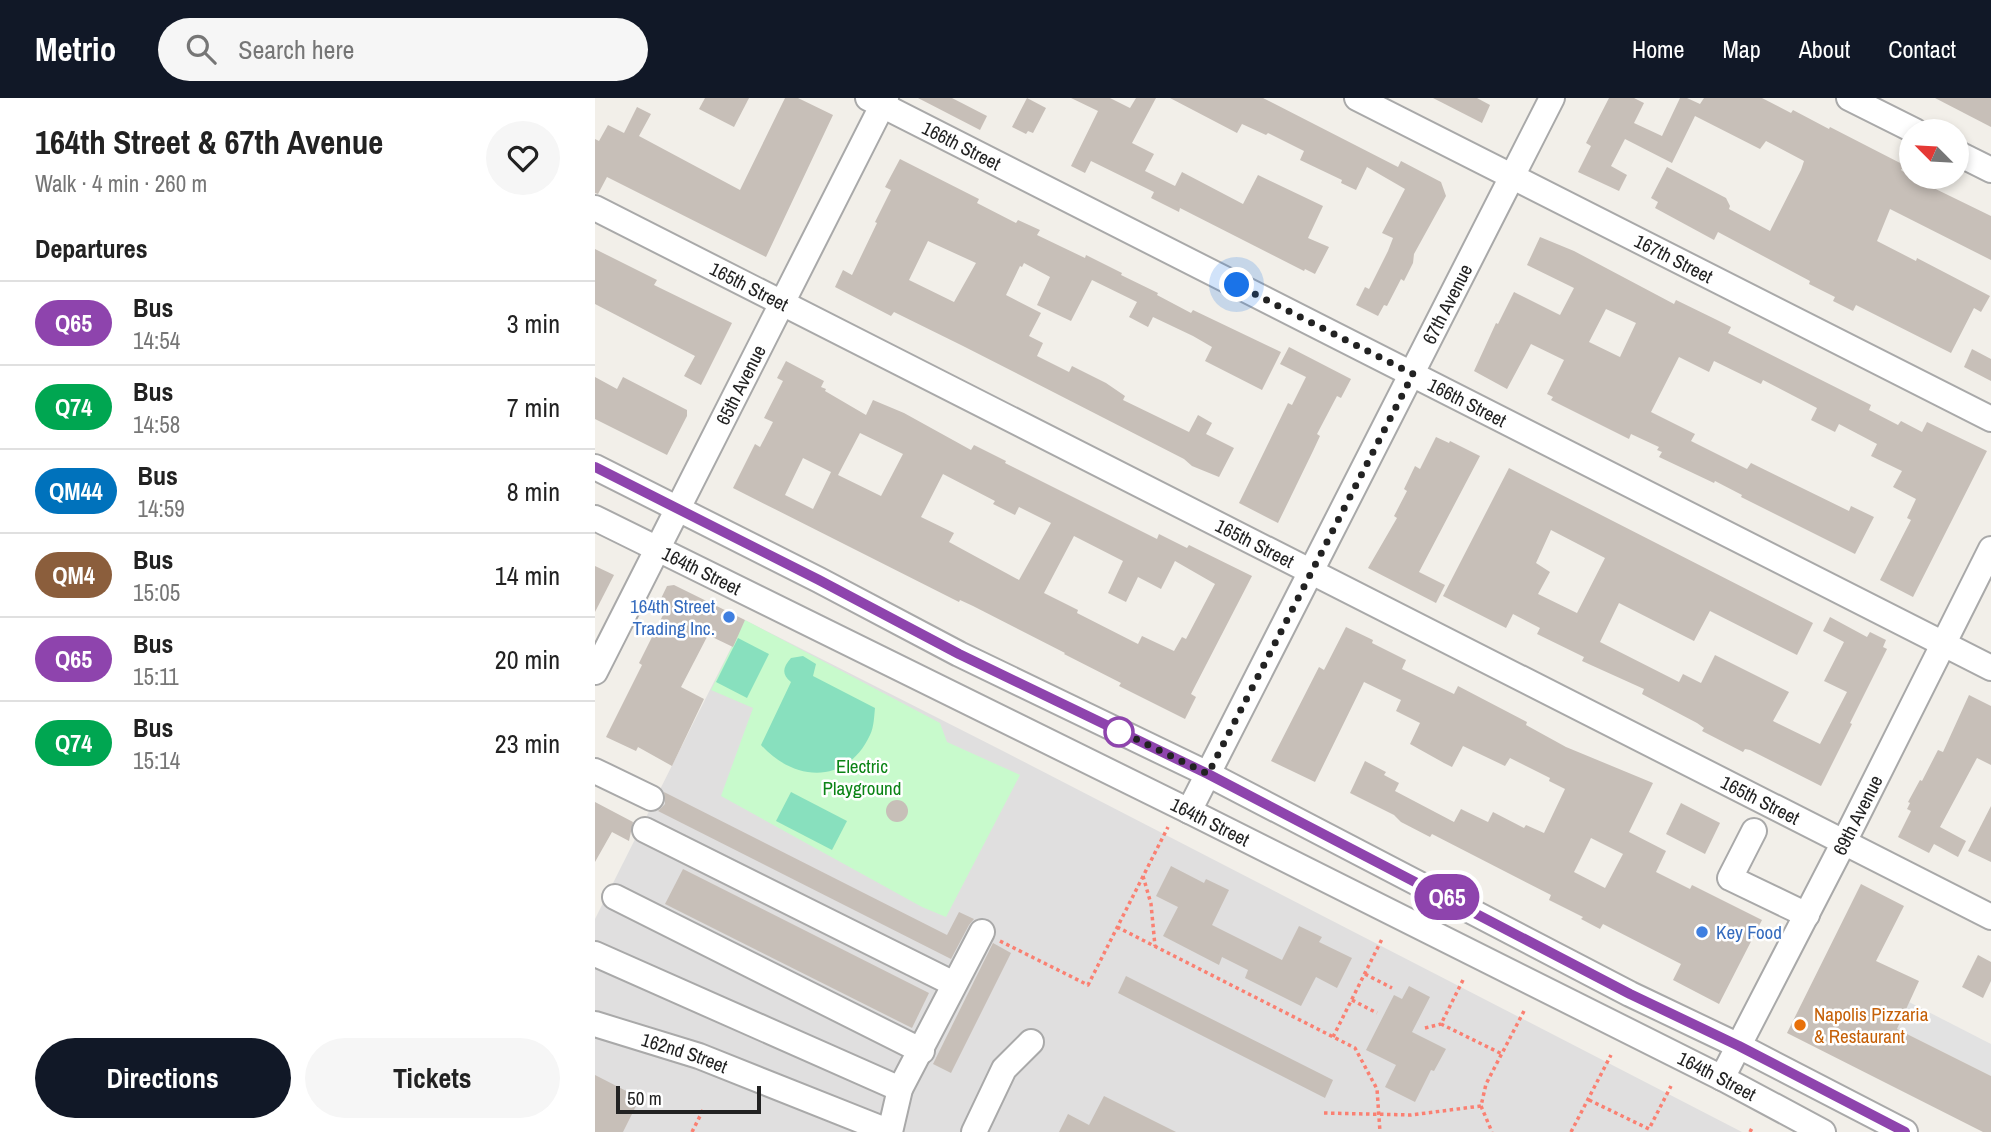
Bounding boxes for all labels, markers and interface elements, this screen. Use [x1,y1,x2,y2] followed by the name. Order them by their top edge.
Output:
[158,18,648,81] search box
[35,27,116,71] text: Metrio
[182,30,220,68] icon: search
[238,32,354,67] text: Search here
[1632,33,1684,65] text: Home
[1722,33,1761,65] text: Map
[1799,33,1850,65] text: About
[1888,33,1956,65] text: Contact
[918,115,1006,177] street label: 166th Street
[1899,119,1969,189] north arrow
[1899,119,1969,189] map controls
[35,120,383,164] text: 164th Street & 67th Avenue
[486,121,560,195] button: heart
[35,168,207,199] text: Walk · 4 min · 260 m
[1630,228,1718,289] street label: 167th Street
[35,231,148,266] text: Departures
[705,256,794,317] street label: 165th Street
[1416,260,1478,348] street label: 67th Avenue
[1219,267,1254,302] your location
[133,290,173,325] text: Bus
[507,306,560,341] text: 3 min
[55,307,92,339] text: Q65
[133,325,180,356] text: 14:54
[709,340,772,429] street label: 65th Avenue
[1423,371,1512,433] street label: 166th Street
[133,374,173,409] text: Bus
[507,390,560,425] text: 7 min
[55,391,92,423] text: Q74
[133,409,180,440] text: 14:58
[138,458,178,493] text: Bus
[507,474,560,509] text: 8 min
[49,475,103,507] text: QM44
[138,493,185,524] text: 14:59
[1211,512,1299,574] street label: 165th Street
[658,540,746,601] street label: 164th Street
[133,542,173,577] text: Bus
[495,558,560,593] text: 14 min
[52,559,95,591] text: QM4
[133,577,180,608] text: 15:05
[630,593,716,641] place label: 164th Street Trading Inc.
[721,609,737,625] marker: 164th Street Trading Inc.
[133,626,173,661] text: Bus
[495,642,560,677] text: 20 min
[55,643,92,675] text: Q65
[133,661,179,692] text: 15:11
[133,710,173,745] text: Bus
[1104,717,1134,747] unlabelled marker
[495,726,560,761] text: 23 min
[55,727,92,759] text: Q74
[133,745,180,776] text: 15:14
[823,753,901,801] park label: Electric Playground
[1717,769,1805,831] street label: 165th Street
[1827,770,1889,859] street label: 69th Avenue
[1166,791,1255,853] street label: 164th Street
[1407,874,1487,920] line badge: Q65
[1428,881,1466,913] text: Q65
[1716,919,1782,945] place label: Key Food
[1694,924,1710,940] marker: Key Food
[1814,1001,1929,1049] place label: Napolis Pizzaria & Restaurant
[1792,1017,1808,1033] marker: Napolis Pizzaria & Restaurant
[638,1026,732,1079] street label: 162nd Street
[35,1038,291,1118] button: Directions
[305,1038,560,1118] button: Tickets
[1673,1045,1761,1107] street label: 164th Street
[616,1083,761,1115] scale bar
[627,1085,662,1111] text: 50 m

